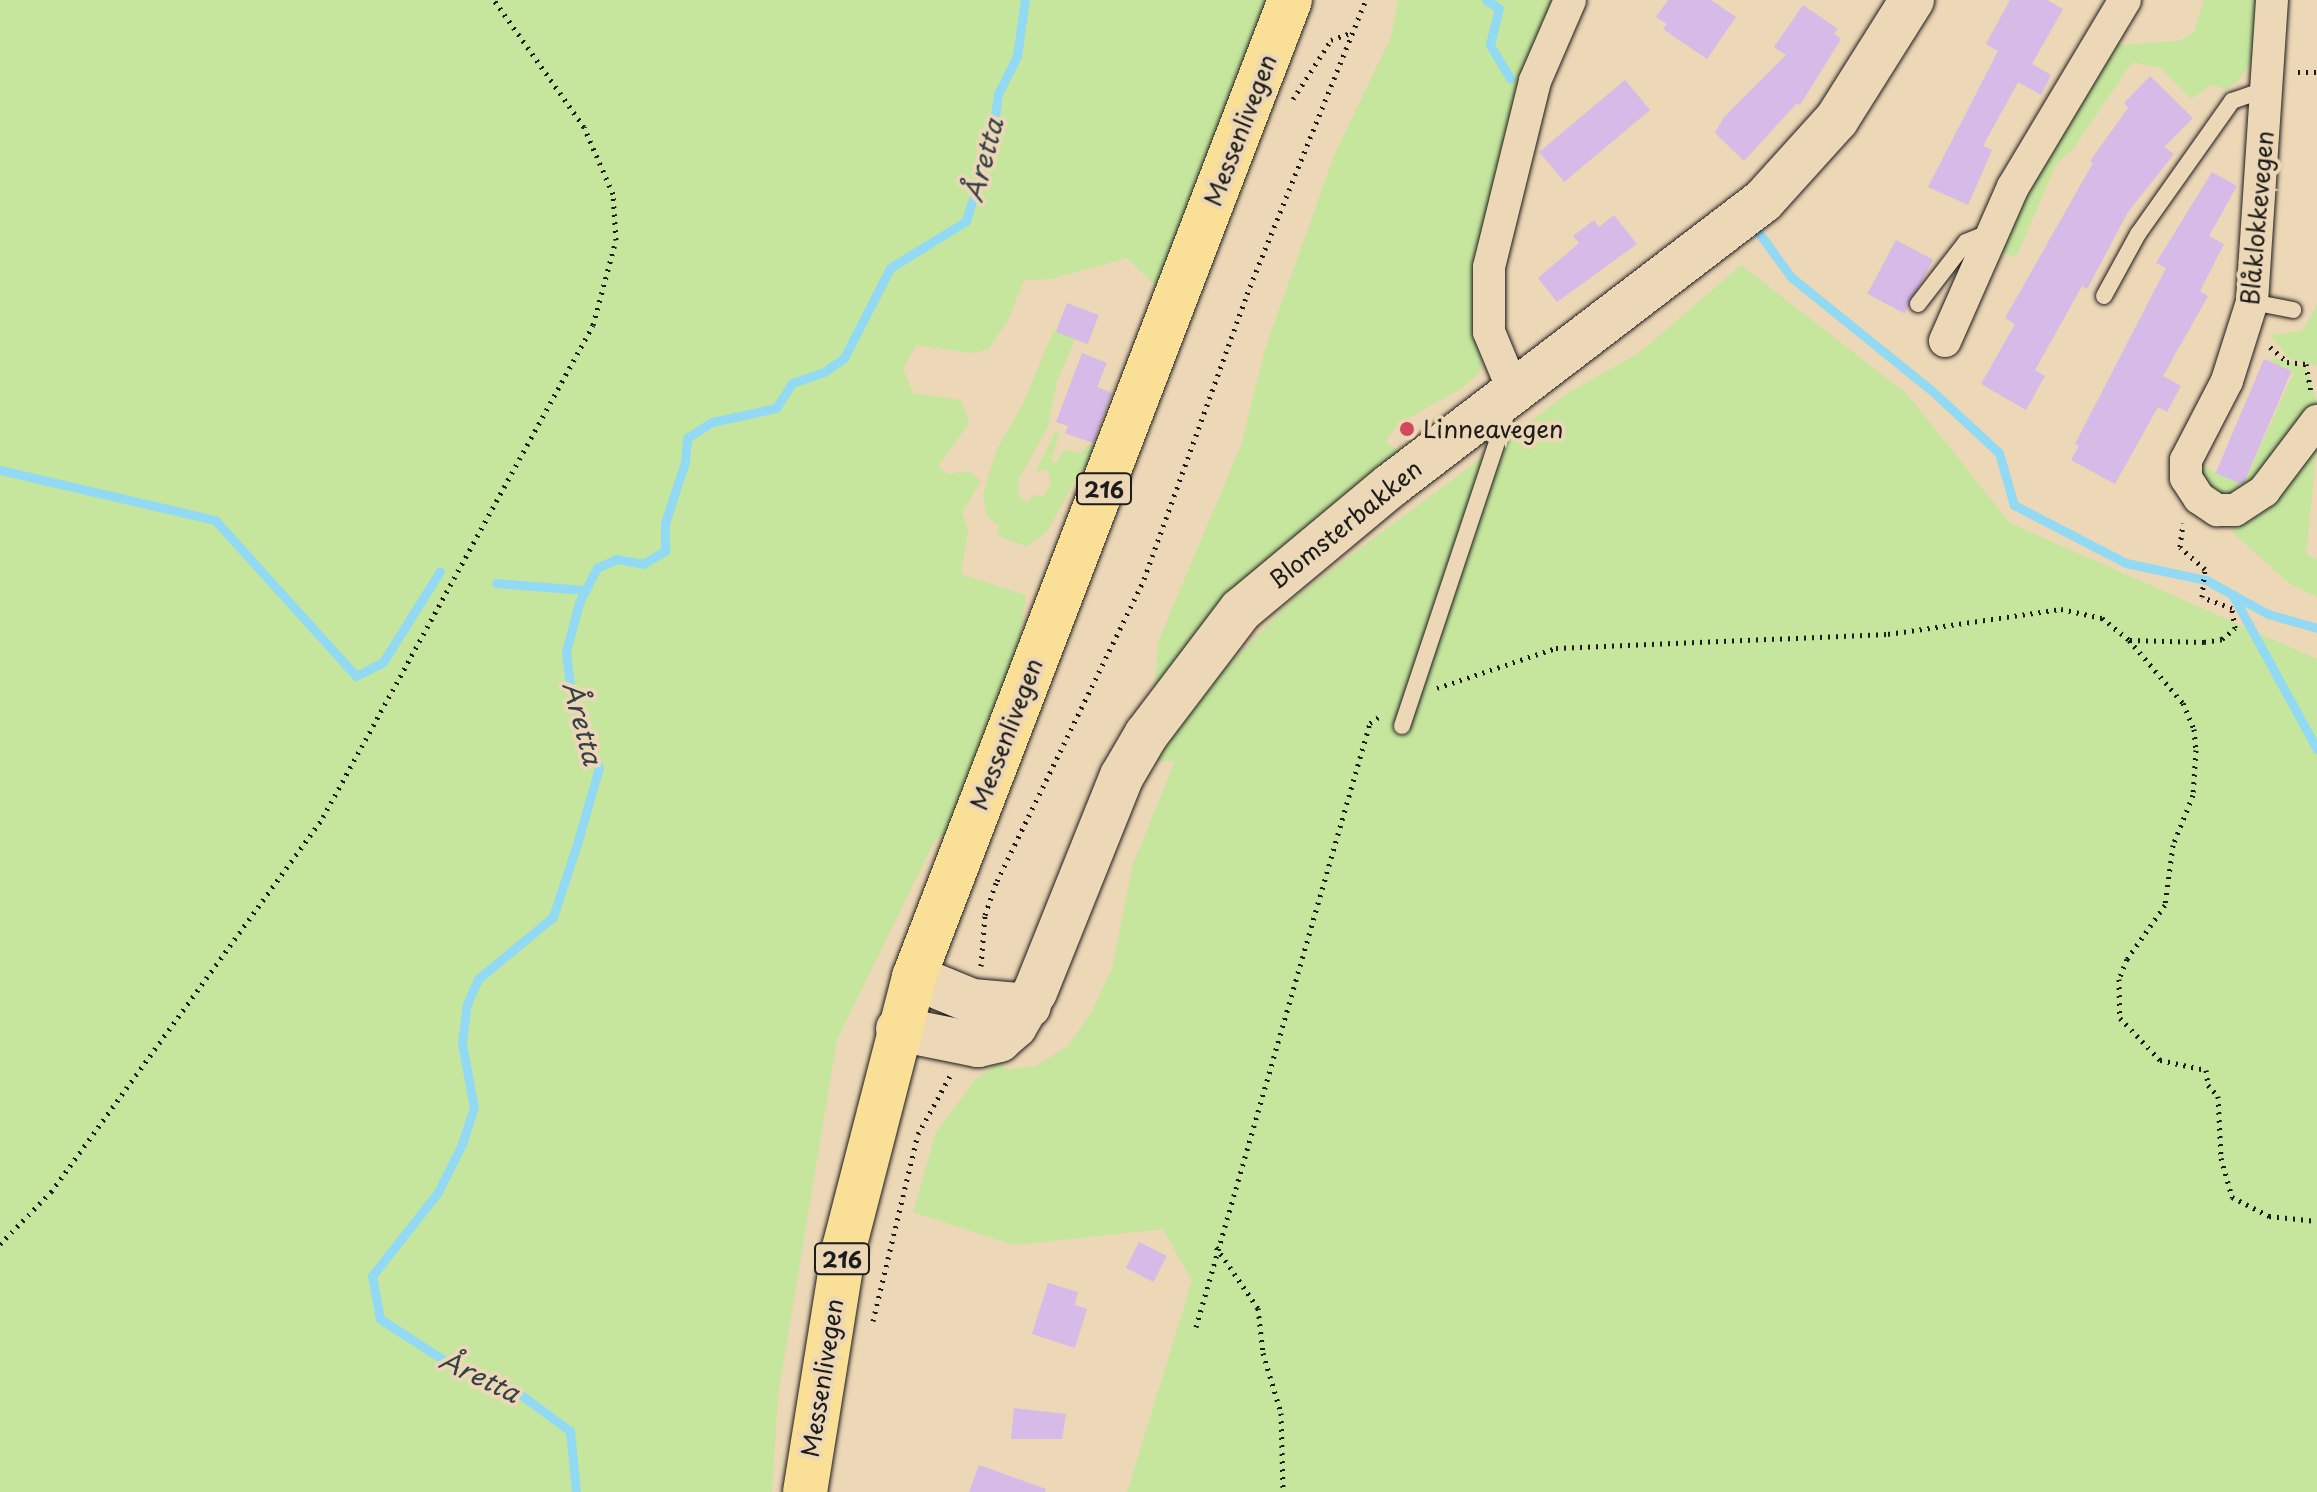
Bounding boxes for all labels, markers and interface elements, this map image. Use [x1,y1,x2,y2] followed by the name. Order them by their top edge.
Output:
[1198,50,1282,210] street label: Messenlivegen
[957,115,1009,205] water label: Åretta
[2235,129,2279,307] street label: Blåklokkevegen
[1423,415,1563,443] place label: Linneavegen
[1398,420,1416,438] marker: Linneavegen
[1263,454,1427,594] street label: Blomsterbakken
[1076,471,1132,507] road number: 216
[964,654,1048,814] street label: Messenlivegen
[557,678,609,768] water label: Åretta
[814,1241,870,1277] road number: 216
[795,1297,849,1459] street label: Messenlivegen
[435,1343,525,1409] water label: Åretta

